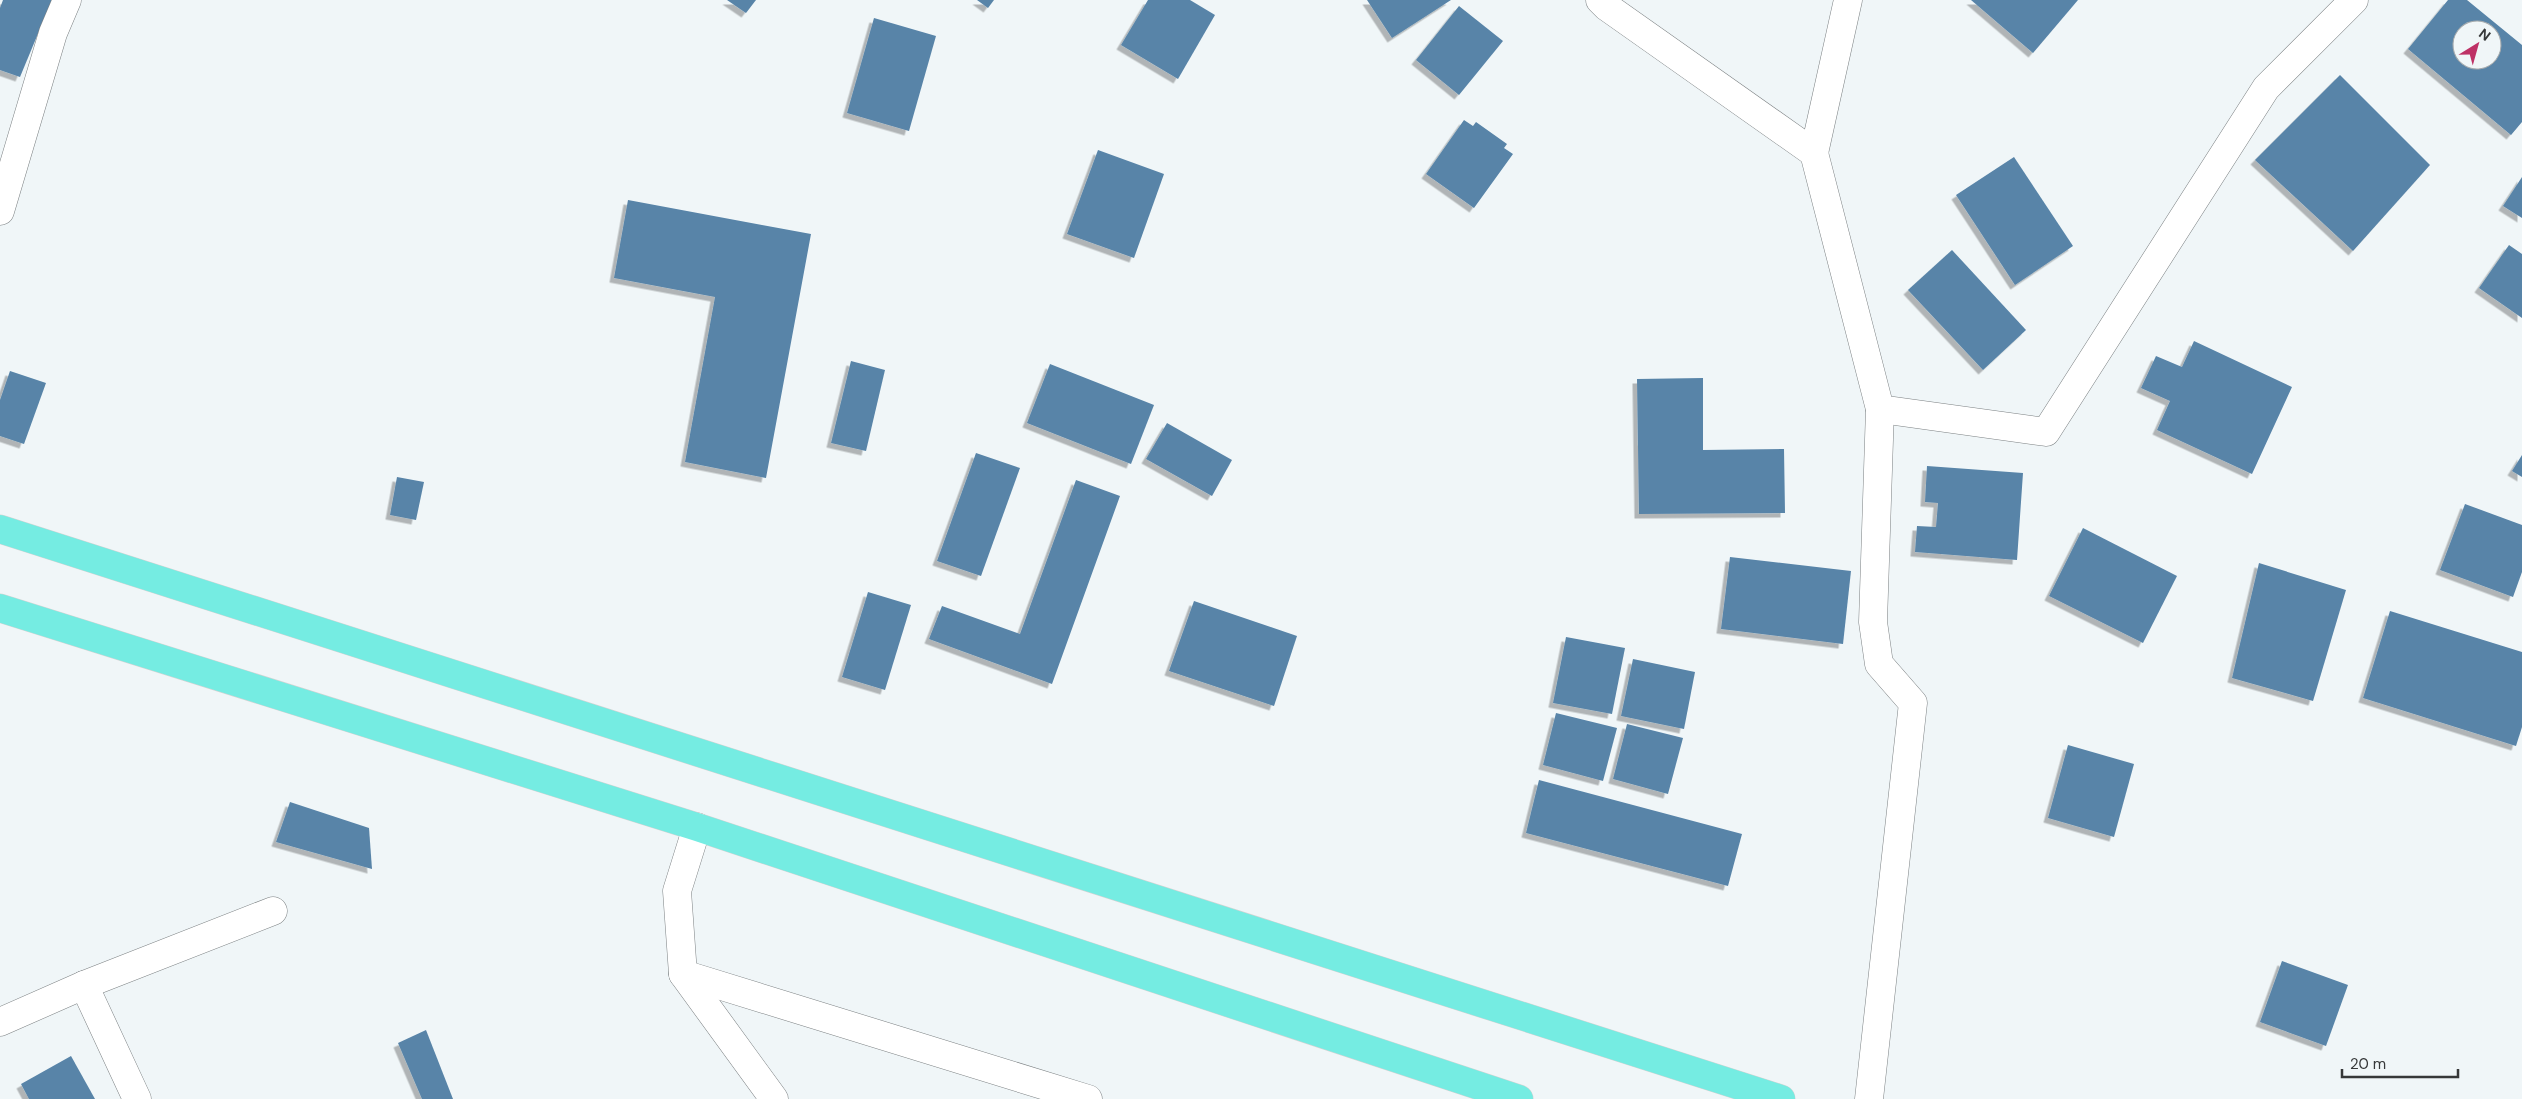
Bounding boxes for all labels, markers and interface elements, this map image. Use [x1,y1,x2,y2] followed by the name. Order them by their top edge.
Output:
[2452,20,2502,70] north arrow
[2475,24,2494,45] text: N
[2342,1046,2458,1078] scale bar
[2350,1054,2386,1074] text: 20 m

